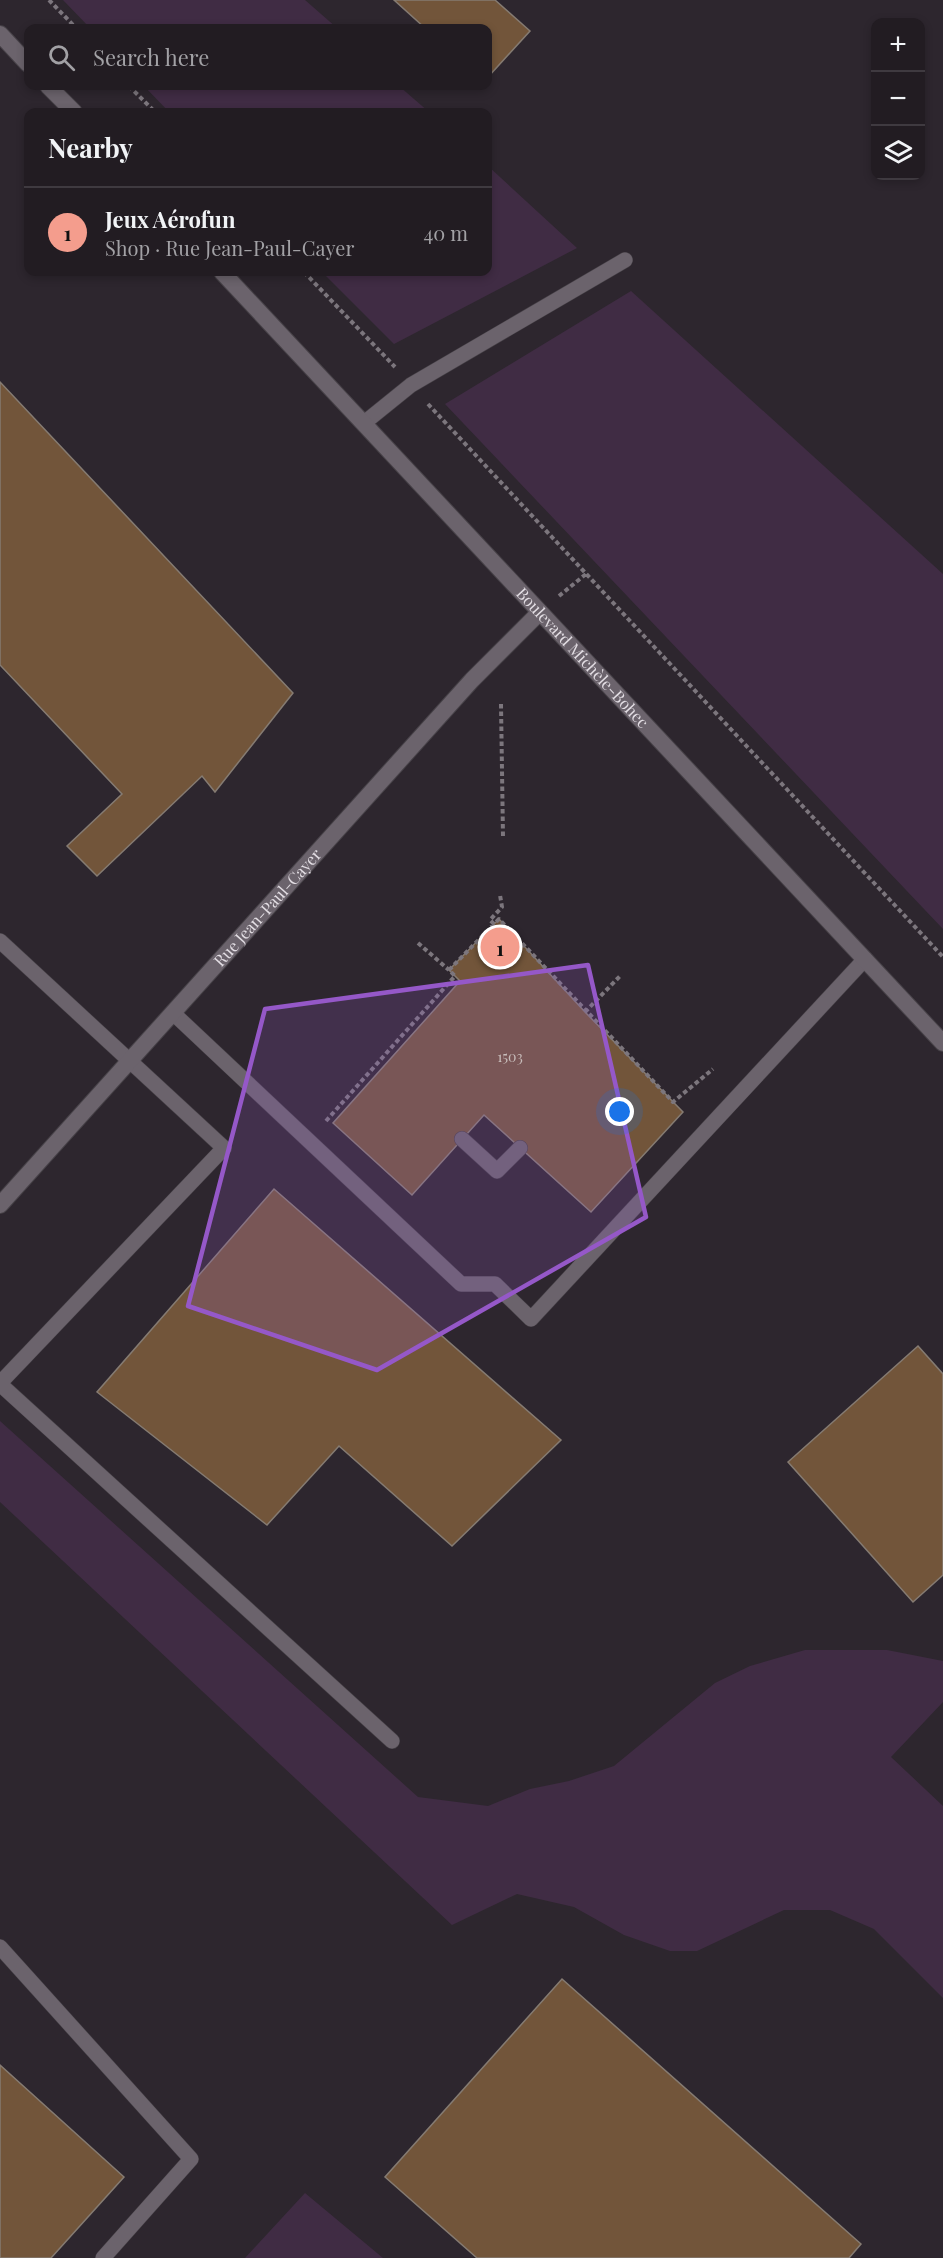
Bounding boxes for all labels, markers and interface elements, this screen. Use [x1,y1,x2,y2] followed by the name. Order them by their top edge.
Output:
[871,18,925,180] map controls
[871,18,925,72] button: +
[24,24,492,90] search box
[45,41,78,74] icon: search
[93,42,209,72] text: Search here
[871,72,925,126] button: −
[871,126,925,180] button: layers
[48,130,133,165] text: Nearby
[105,204,235,234] text: Jeux Aérofun
[64,219,71,246] text: 1
[423,219,468,246] text: 40 m
[105,234,354,261] text: Shop · Rue Jean-Paul-Cayer
[512,583,654,732] street label: Boulevard Michèle-Bohec
[209,844,325,970] street label: Rue Jean-Paul-Cayer
[480,924,520,970] pin: 1
[497,1047,523,1066] house number: 1503
[605,1097,634,1126] your location

